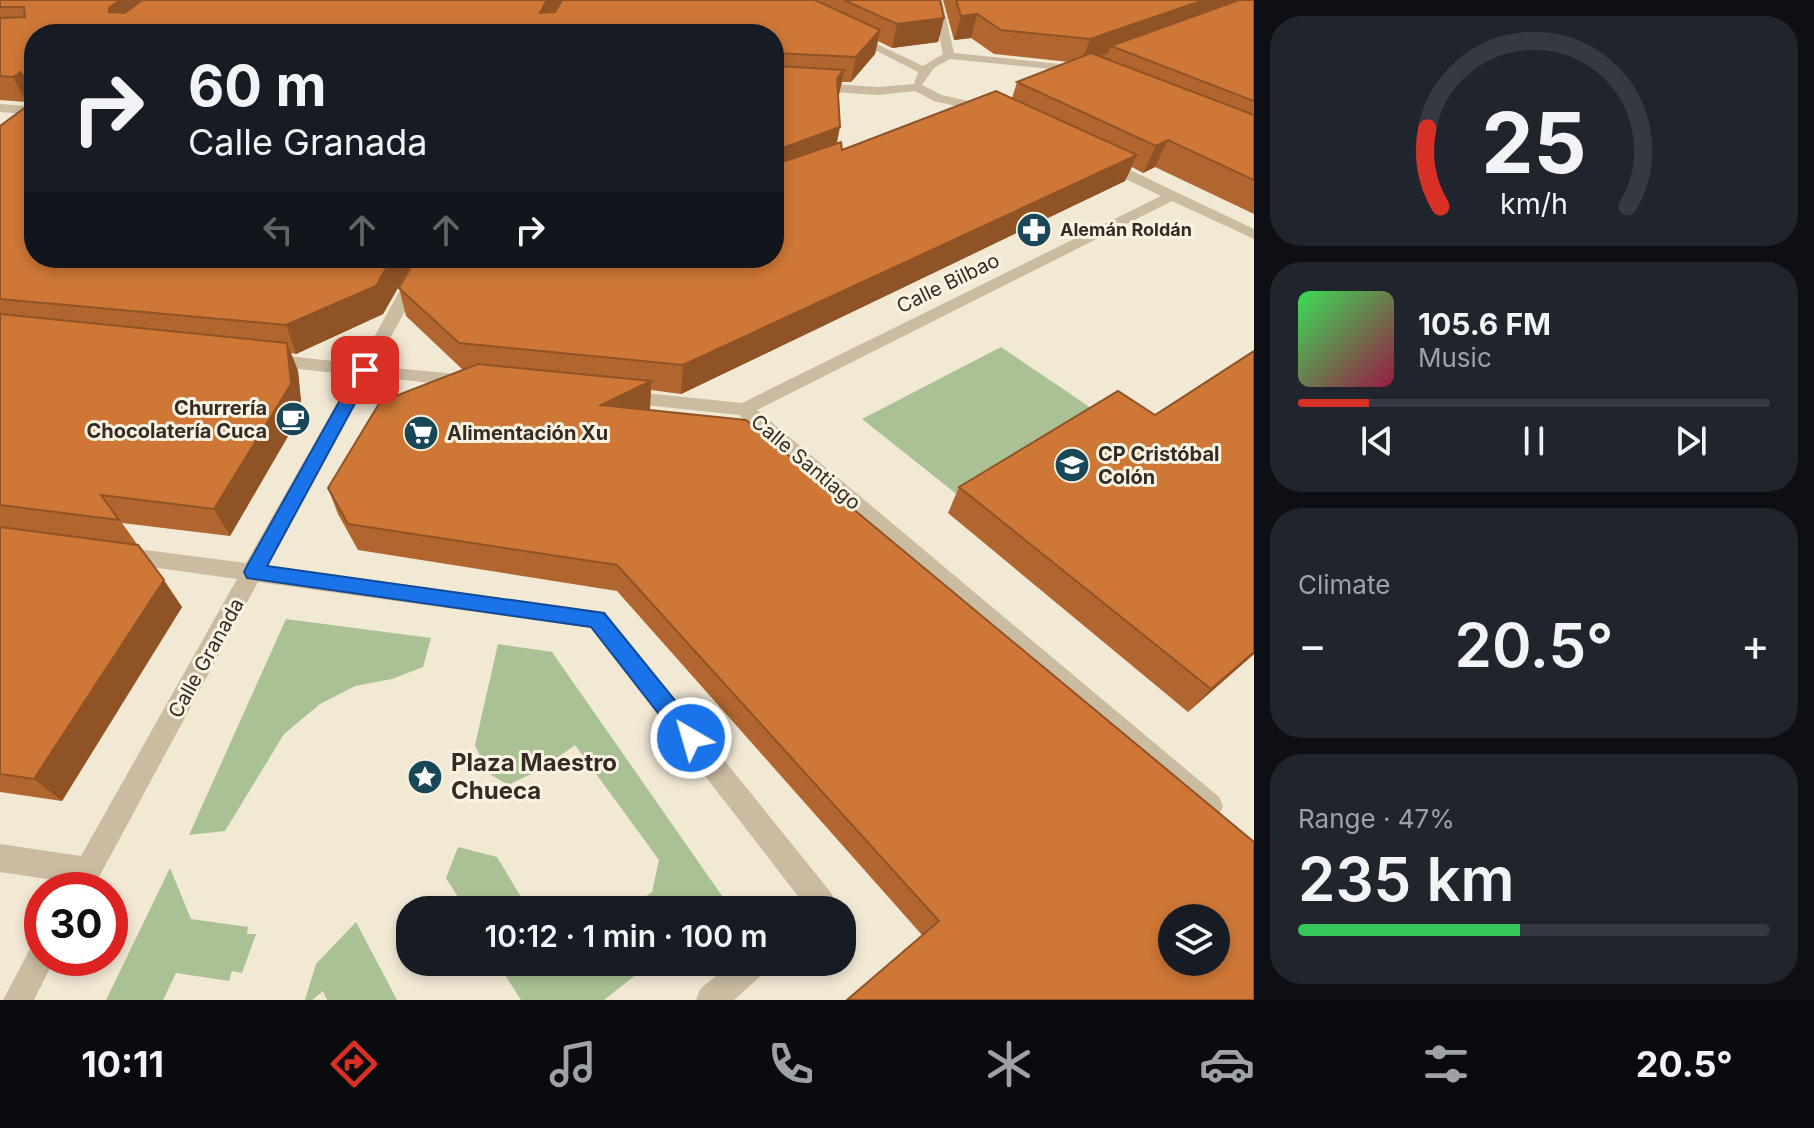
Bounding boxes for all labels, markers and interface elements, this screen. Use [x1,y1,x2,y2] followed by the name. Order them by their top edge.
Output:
[188,52,327,120] text: 60 m
[56,56,160,160] icon: right
[1481,92,1587,193] text: 25
[188,120,427,164] text: Calle Granada
[1500,186,1568,221] text: km/h
[256,208,300,252] icon: left
[340,208,384,252] icon: ahead
[424,208,468,252] icon: ahead
[508,208,552,252] icon: right
[1015,211,1053,249] pharmacy icon: Alemán Roldán
[1060,219,1192,240] place label: Alemán Roldán
[893,248,1003,318] street label: Calle Bilbao
[1418,306,1551,342] text: 105.6 FM
[331,336,399,404] pin
[1418,342,1492,373] text: Music
[343,348,387,392] icon: arrive
[87,396,267,443] place label: Churrería Chocolatería Cuca
[274,400,312,438] cafe icon: Churrería Chocolatería Cuca
[746,409,866,515] street label: Calle Santiago
[402,414,440,452] supermarket icon: Alimentación Xu
[1355,419,1399,463] icon: previous
[1512,419,1556,463] icon: pause
[1669,419,1713,463] icon: next
[447,421,608,445] place label: Alimentación Xu
[1098,442,1219,489] place label: CP Cristóbal Colón
[1053,446,1091,484] school or university icon: CP Cristóbal Colón
[1298,569,1390,600] text: Climate
[163,594,249,722] street label: Calle Granada
[1455,609,1613,681] text: 20.5°
[1298,618,1327,672] text: −
[1741,618,1770,672] text: +
[649,696,733,780] position arrow
[451,748,617,805] place label: Plaza Maestro Chueca
[406,758,444,796] place icon: Plaza Maestro Chueca
[1298,803,1455,834] text: Range · 47%
[1298,843,1515,915] text: 235 km
[24,872,128,976] speed limit sign: 30
[1158,904,1230,976] map controls
[1158,904,1230,976] button: layers
[484,918,768,954] text: 10:12 · 1 min · 100 m
[326,1036,382,1092] icon: directions
[545,1036,601,1092] icon: music
[763,1036,819,1092] icon: phone
[981,1036,1037,1092] icon: climate
[1199,1036,1255,1092] icon: car
[1418,1036,1474,1092] icon: filters
[81,1042,164,1086] text: 10:11
[1636,1042,1733,1086] text: 20.5°

